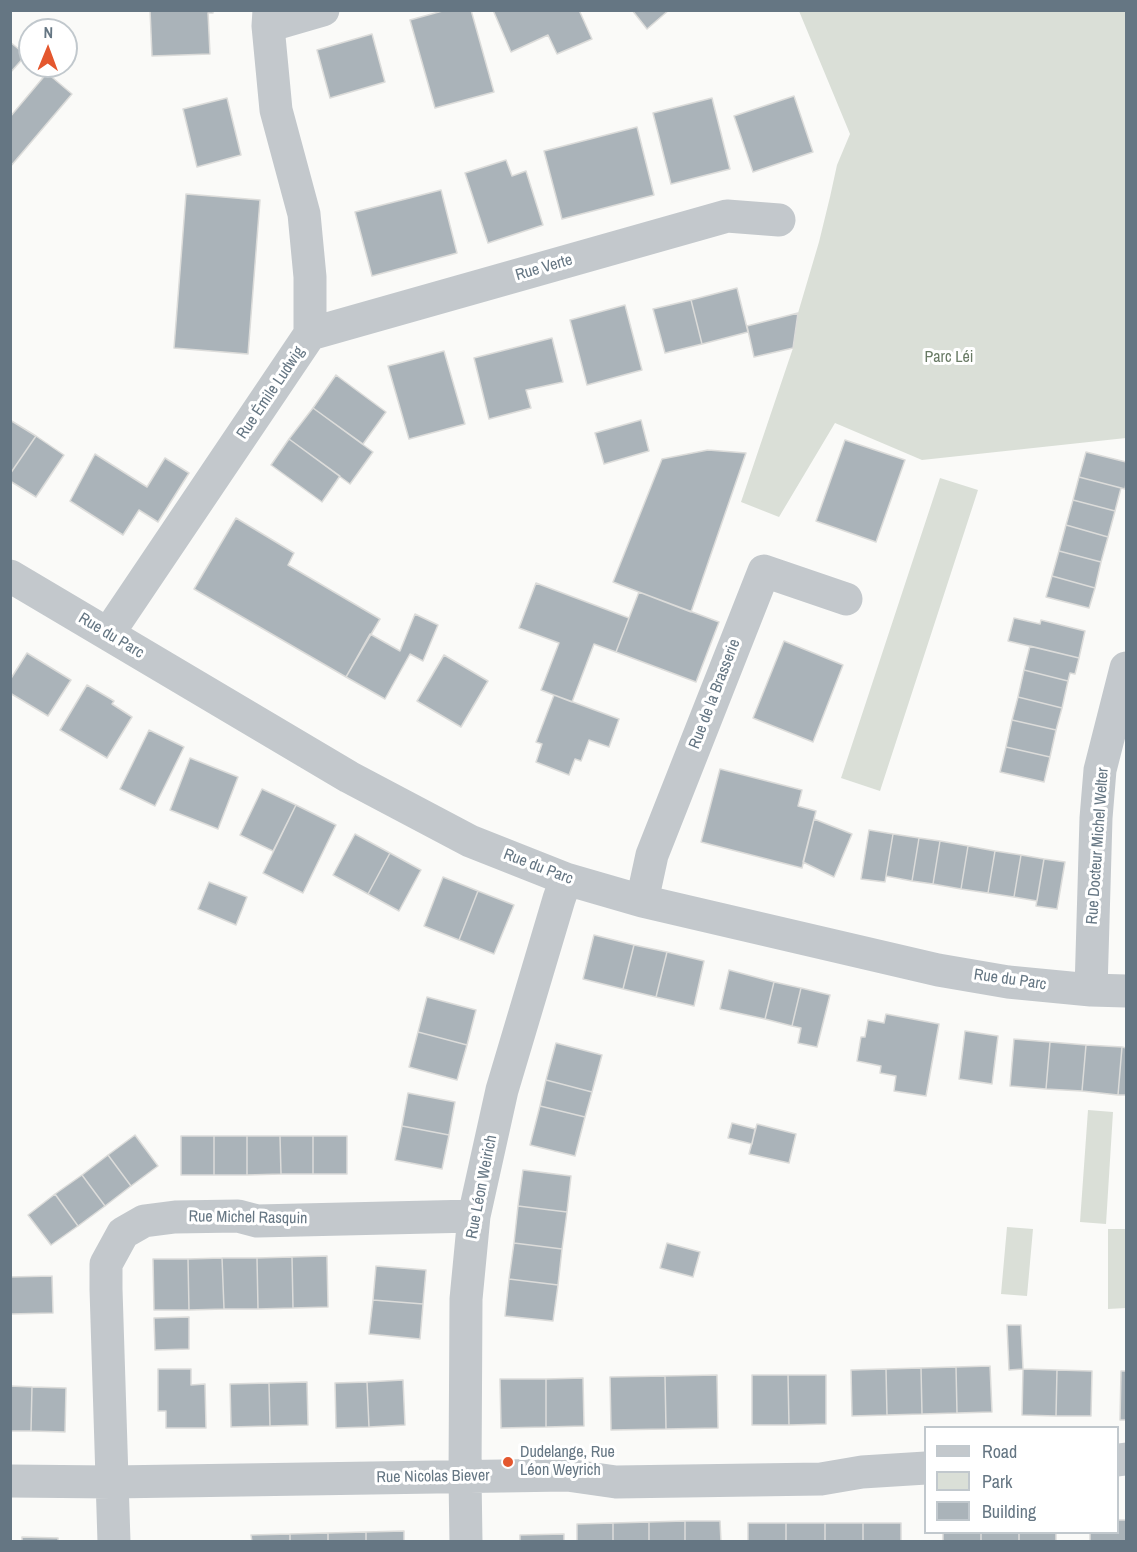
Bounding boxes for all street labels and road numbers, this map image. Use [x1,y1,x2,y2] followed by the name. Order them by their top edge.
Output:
[513,251,575,285] street label: Rue Verte
[233,343,309,443] street label: Rue Émile Ludwig
[75,609,147,663] street label: Rue du Parc
[685,636,745,752] street label: Rue de la Brasserie
[1083,767,1113,925] street label: Rue Docteur Michel Welter
[501,845,575,889] street label: Rue du Parc
[973,965,1047,995] street label: Rue du Parc
[463,1133,501,1241] street label: Rue Léon Weirich
[188,1207,308,1229] street label: Rue Michel Rasquin
[376,1466,490,1488] street label: Rue Nicolas Biever

